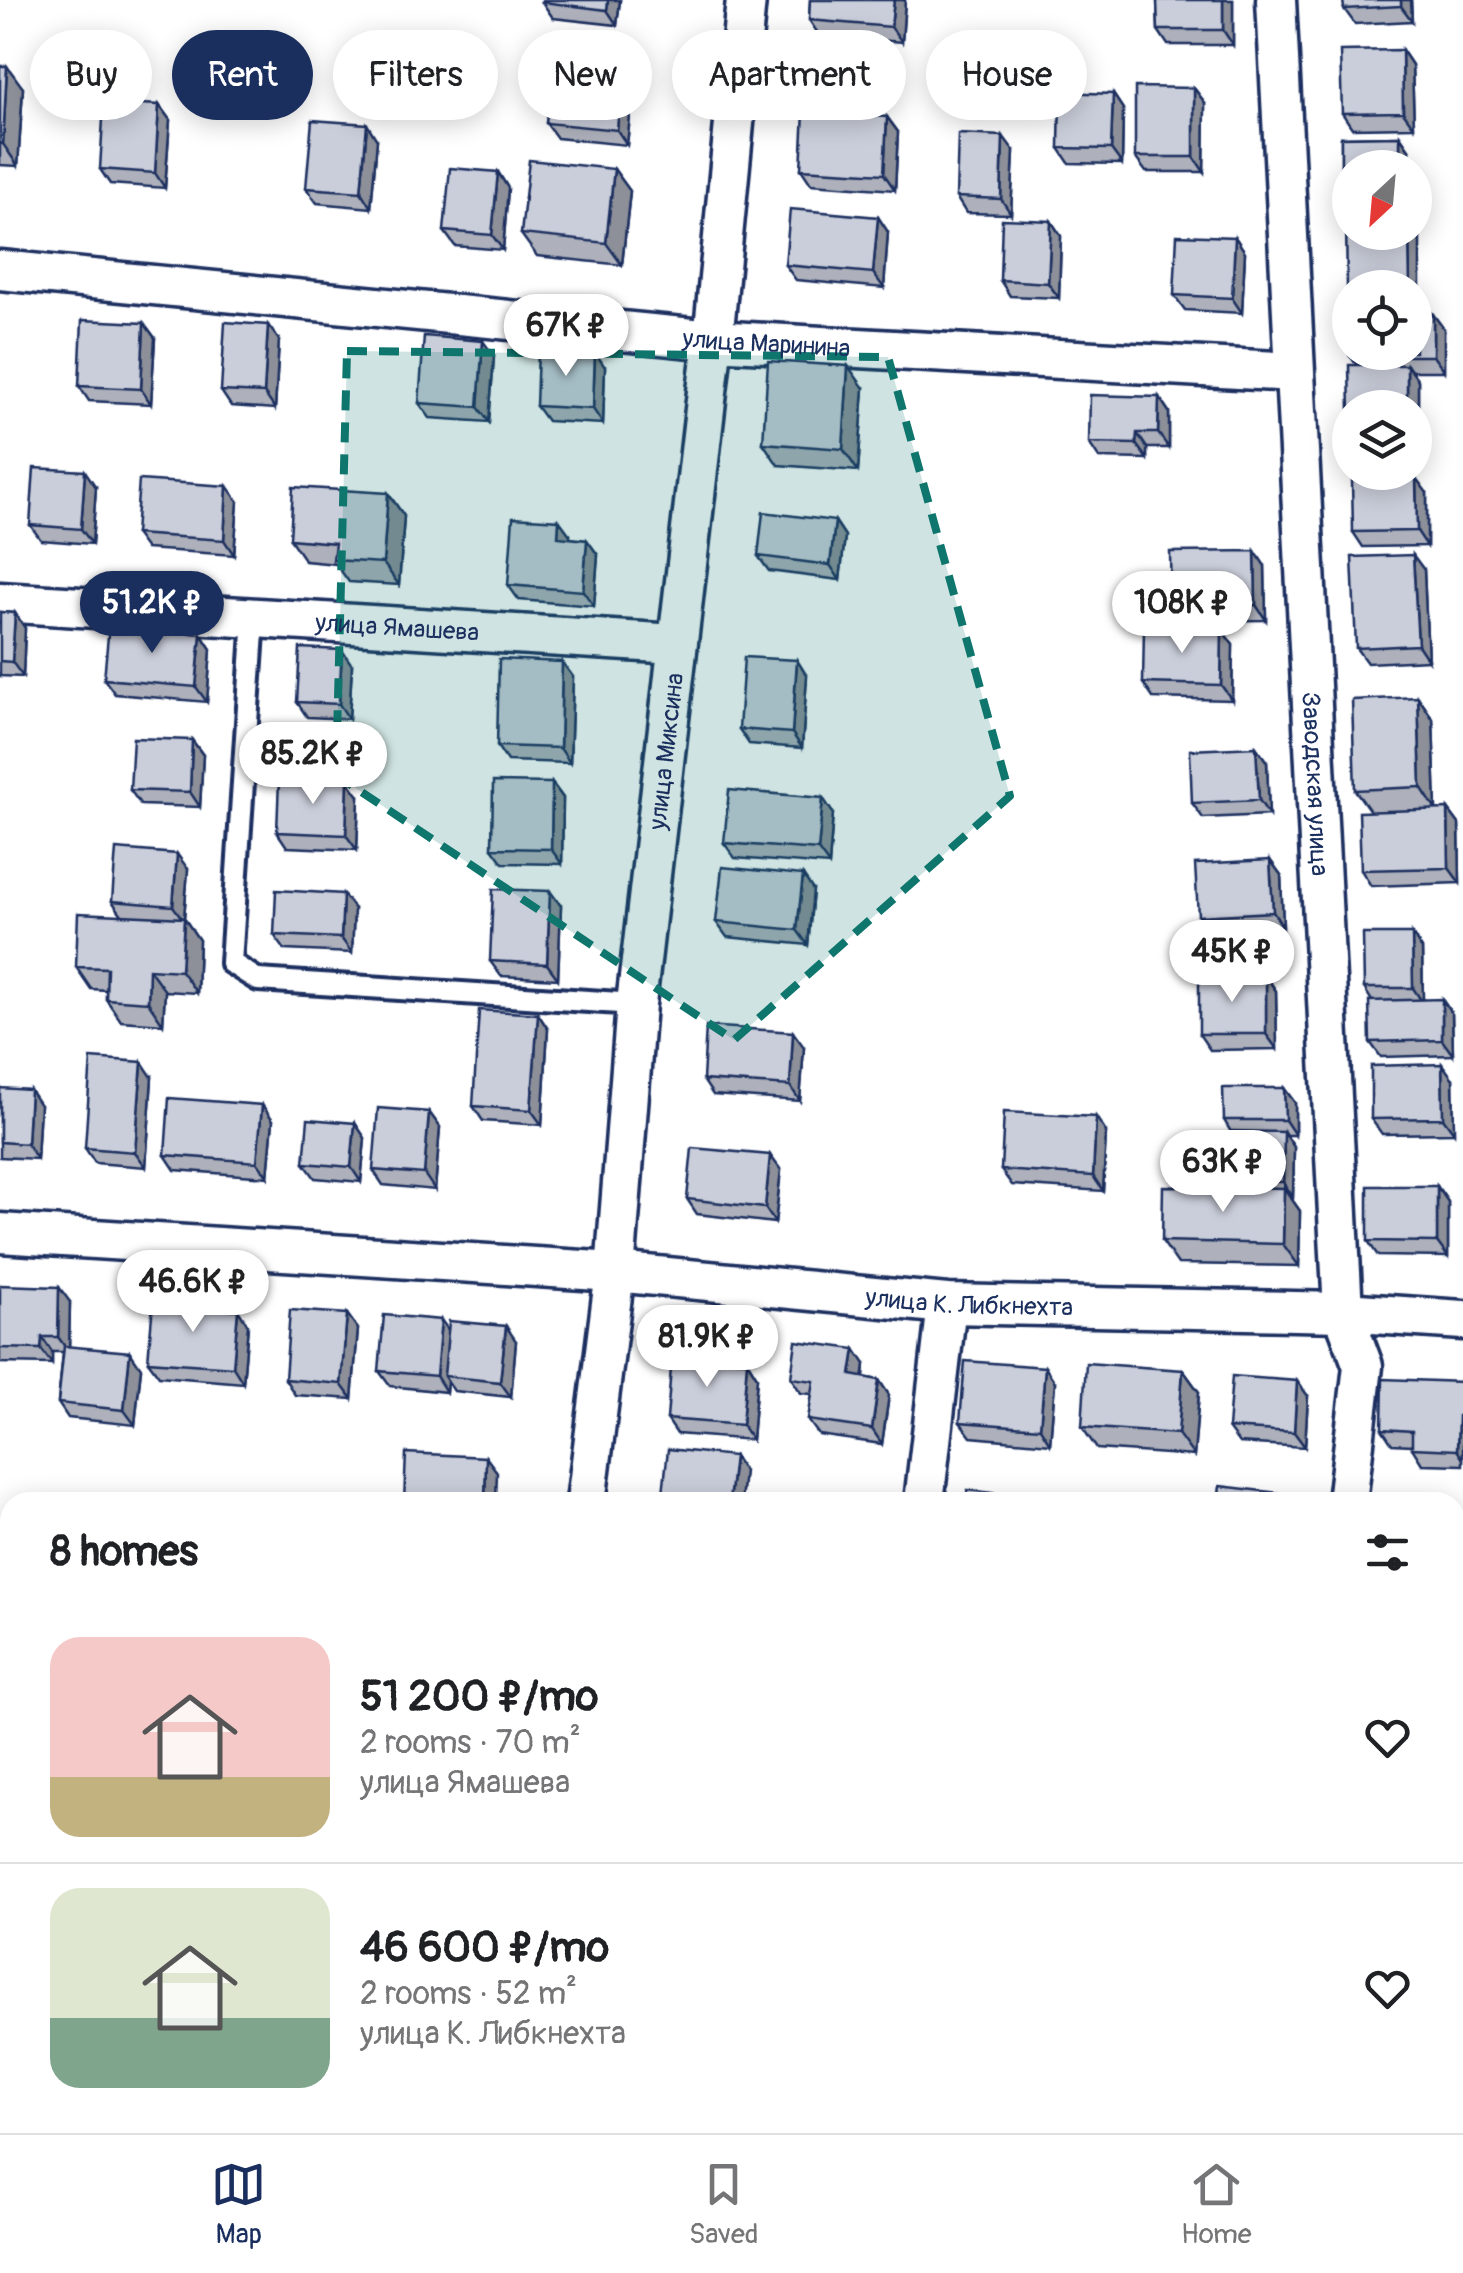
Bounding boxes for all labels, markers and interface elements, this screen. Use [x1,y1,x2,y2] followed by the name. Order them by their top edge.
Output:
[30,30,152,120] chip: Buy
[172,30,313,120] chip: Rent
[333,30,498,120] chip: Filters
[518,30,652,120] chip: New
[672,30,906,120] chip: Apartment
[926,30,1087,120] chip: House
[1332,150,1432,250] north arrow
[1332,150,1432,490] map controls
[1332,270,1432,370] button: locate
[496,294,636,379] pin: 67K ₽
[526,306,606,346] text: 67K ₽
[680,323,851,365] street label: улица Маринина
[1332,390,1432,490] button: layers
[60,571,244,656] pin: 51.2K ₽
[1101,571,1263,656] pin: 108K ₽
[102,583,202,623] text: 51.2K ₽
[1134,583,1230,623] text: 108K ₽
[313,608,480,649] street label: улица Ямашева
[642,671,691,833] street label: улица Миксина
[1294,691,1335,877] street label: Заводская улица
[221,722,405,807] pin: 85.2K ₽
[261,734,365,774] text: 85.2K ₽
[1162,920,1302,1005] pin: 45K ₽
[1191,932,1273,972] text: 45K ₽
[1153,1130,1293,1215] pin: 63K ₽
[1182,1142,1264,1182] text: 63K ₽
[101,1250,285,1335] pin: 46.6K ₽
[139,1262,247,1302] text: 46.6K ₽
[863,1282,1073,1324] street label: улица К. Либкнехта
[615,1305,799,1390] pin: 81.9K ₽
[658,1317,756,1357] text: 81.9K ₽
[1360,1525,1415,1580] icon: filters
[50,1526,198,1578] text: 8 homes
[360,1671,598,1723] text: 51 200 ₽/mo
[130,1677,250,1797] icon: home
[1360,1710,1415,1765] icon: heart
[360,1723,581,1763] text: 2 rooms · 70 m²
[360,1763,570,1803] text: улица Ямашева
[360,1922,609,1974] text: 46 600 ₽/mo
[130,1928,250,2048] icon: home
[1360,1961,1415,2016] icon: heart
[360,1974,577,2014] text: 2 rooms · 52 m²
[360,2014,626,2054] text: улица К. Либкнехта
[211,2157,266,2252] tab: Map
[689,2157,758,2252] tab: Saved
[1181,2157,1252,2252] tab: Home

